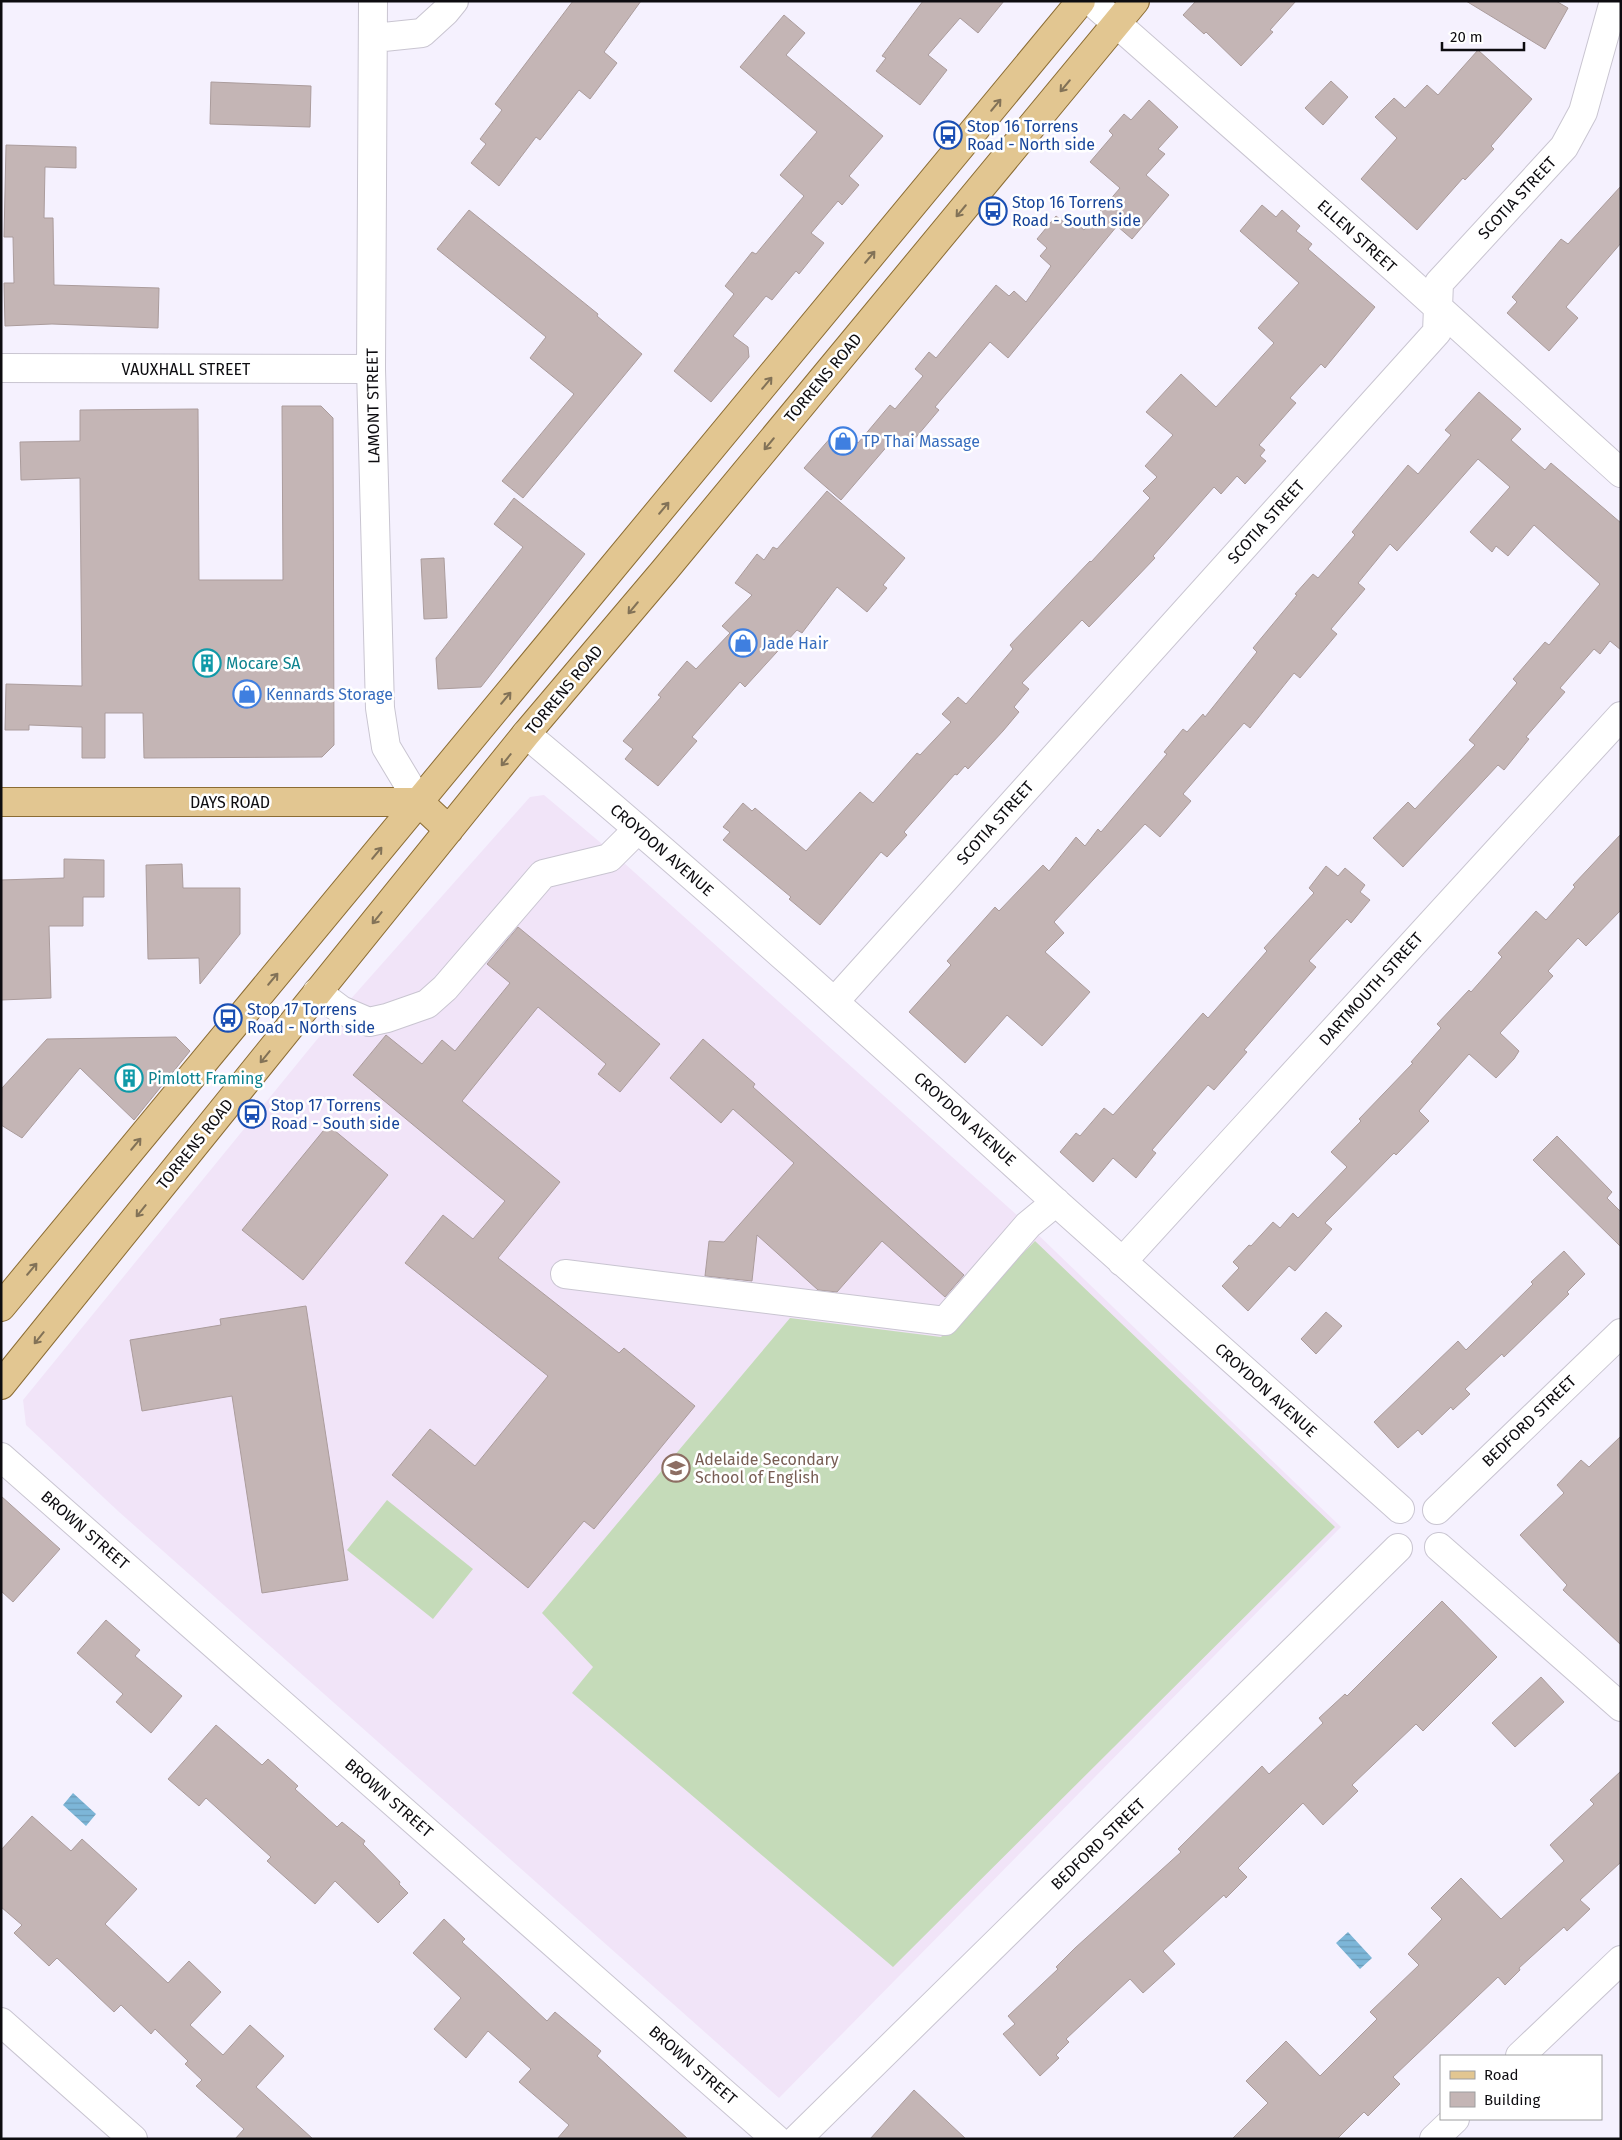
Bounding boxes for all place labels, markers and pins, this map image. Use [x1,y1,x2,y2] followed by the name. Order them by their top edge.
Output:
[967,117,1095,154] place label: Stop 16 Torrens Road - North side
[933,120,963,150] bus stop icon: Stop 16 Torrens Road - North side
[1012,193,1141,230] place label: Stop 16 Torrens Road - South side
[978,196,1008,226] bus stop icon: Stop 16 Torrens Road - South side
[828,426,858,456] shop icon: TP Thai Massage
[862,432,980,451] place label: TP Thai Massage
[728,628,758,658] shop icon: Jade Hair
[762,634,829,653] place label: Jade Hair
[192,648,222,678] building icon: Mocare SA
[226,654,301,673] place label: Mocare SA
[232,679,262,709] shop icon: Kennards Storage
[266,685,393,704] place label: Kennards Storage
[247,1000,375,1037] place label: Stop 17 Torrens Road - North side
[213,1003,243,1033] bus stop icon: Stop 17 Torrens Road - North side
[114,1063,144,1093] building icon: Pimlott Framing
[148,1069,263,1088] place label: Pimlott Framing
[271,1096,400,1133] place label: Stop 17 Torrens Road - South side
[237,1099,267,1129] bus stop icon: Stop 17 Torrens Road - South side
[695,1450,839,1487] place label: Adelaide Secondary School of English
[661,1453,691,1483] school or university icon: Adelaide Secondary School of English

